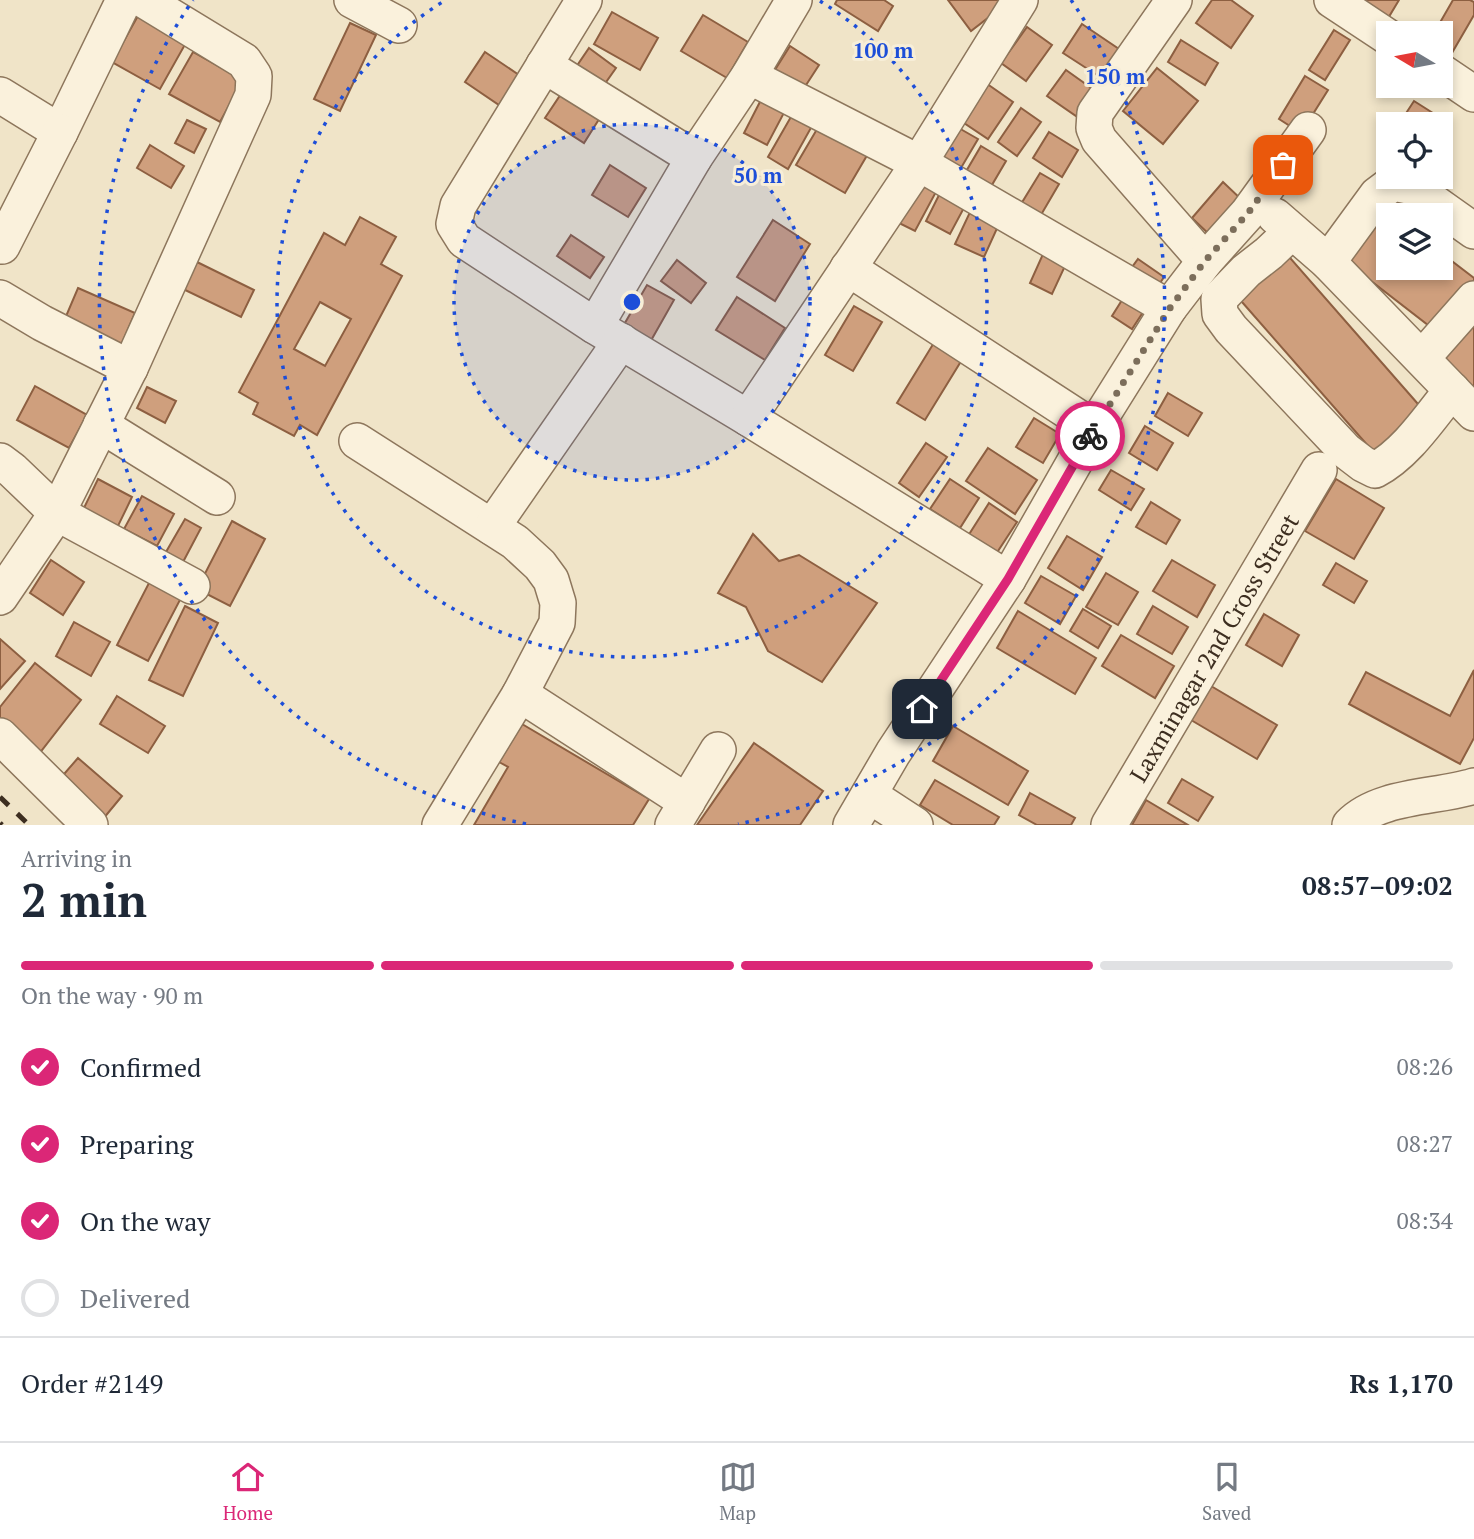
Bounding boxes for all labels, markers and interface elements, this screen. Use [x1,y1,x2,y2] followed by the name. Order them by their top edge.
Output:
[1376,21,1452,98] north arrow
[1376,21,1453,280] map controls
[853,36,914,64] text: 100 m
[1085,62,1146,90] text: 150 m
[1376,112,1453,189] button: locate
[1253,135,1313,195] pin
[1264,146,1302,184] icon: bag
[734,161,783,189] text: 50 m
[1376,203,1453,280] button: layers
[620,290,644,314] centre of rings
[1055,401,1125,471] courier
[1071,417,1109,455] icon: bike
[1122,507,1306,788] street label: Laxminagar 2nd Cross Street
[892,679,952,739] pin
[903,690,941,728] icon: home
[21,843,132,874] text: Arriving in
[1302,868,1453,902] text: 08:57–09:02
[21,869,147,930] text: 2 min
[21,980,203,1011] text: On the way · 90 m
[21,1048,59,1086] icon: check
[80,1050,201,1084] text: Confirmed
[1396,1051,1453,1082] text: 08:26
[21,1125,59,1163] icon: check
[80,1127,193,1161] text: Preparing
[1396,1128,1453,1159] text: 08:27
[21,1202,59,1240] icon: check
[80,1204,211,1238] text: On the way
[1396,1205,1453,1236] text: 08:34
[80,1281,190,1315] text: Delivered
[21,1366,163,1400] text: Order #2149
[1349,1366,1453,1400] text: Rs 1,170
[223,1458,273,1525] tab: Home
[719,1458,757,1525] tab: Map
[1202,1458,1251,1525] tab: Saved

